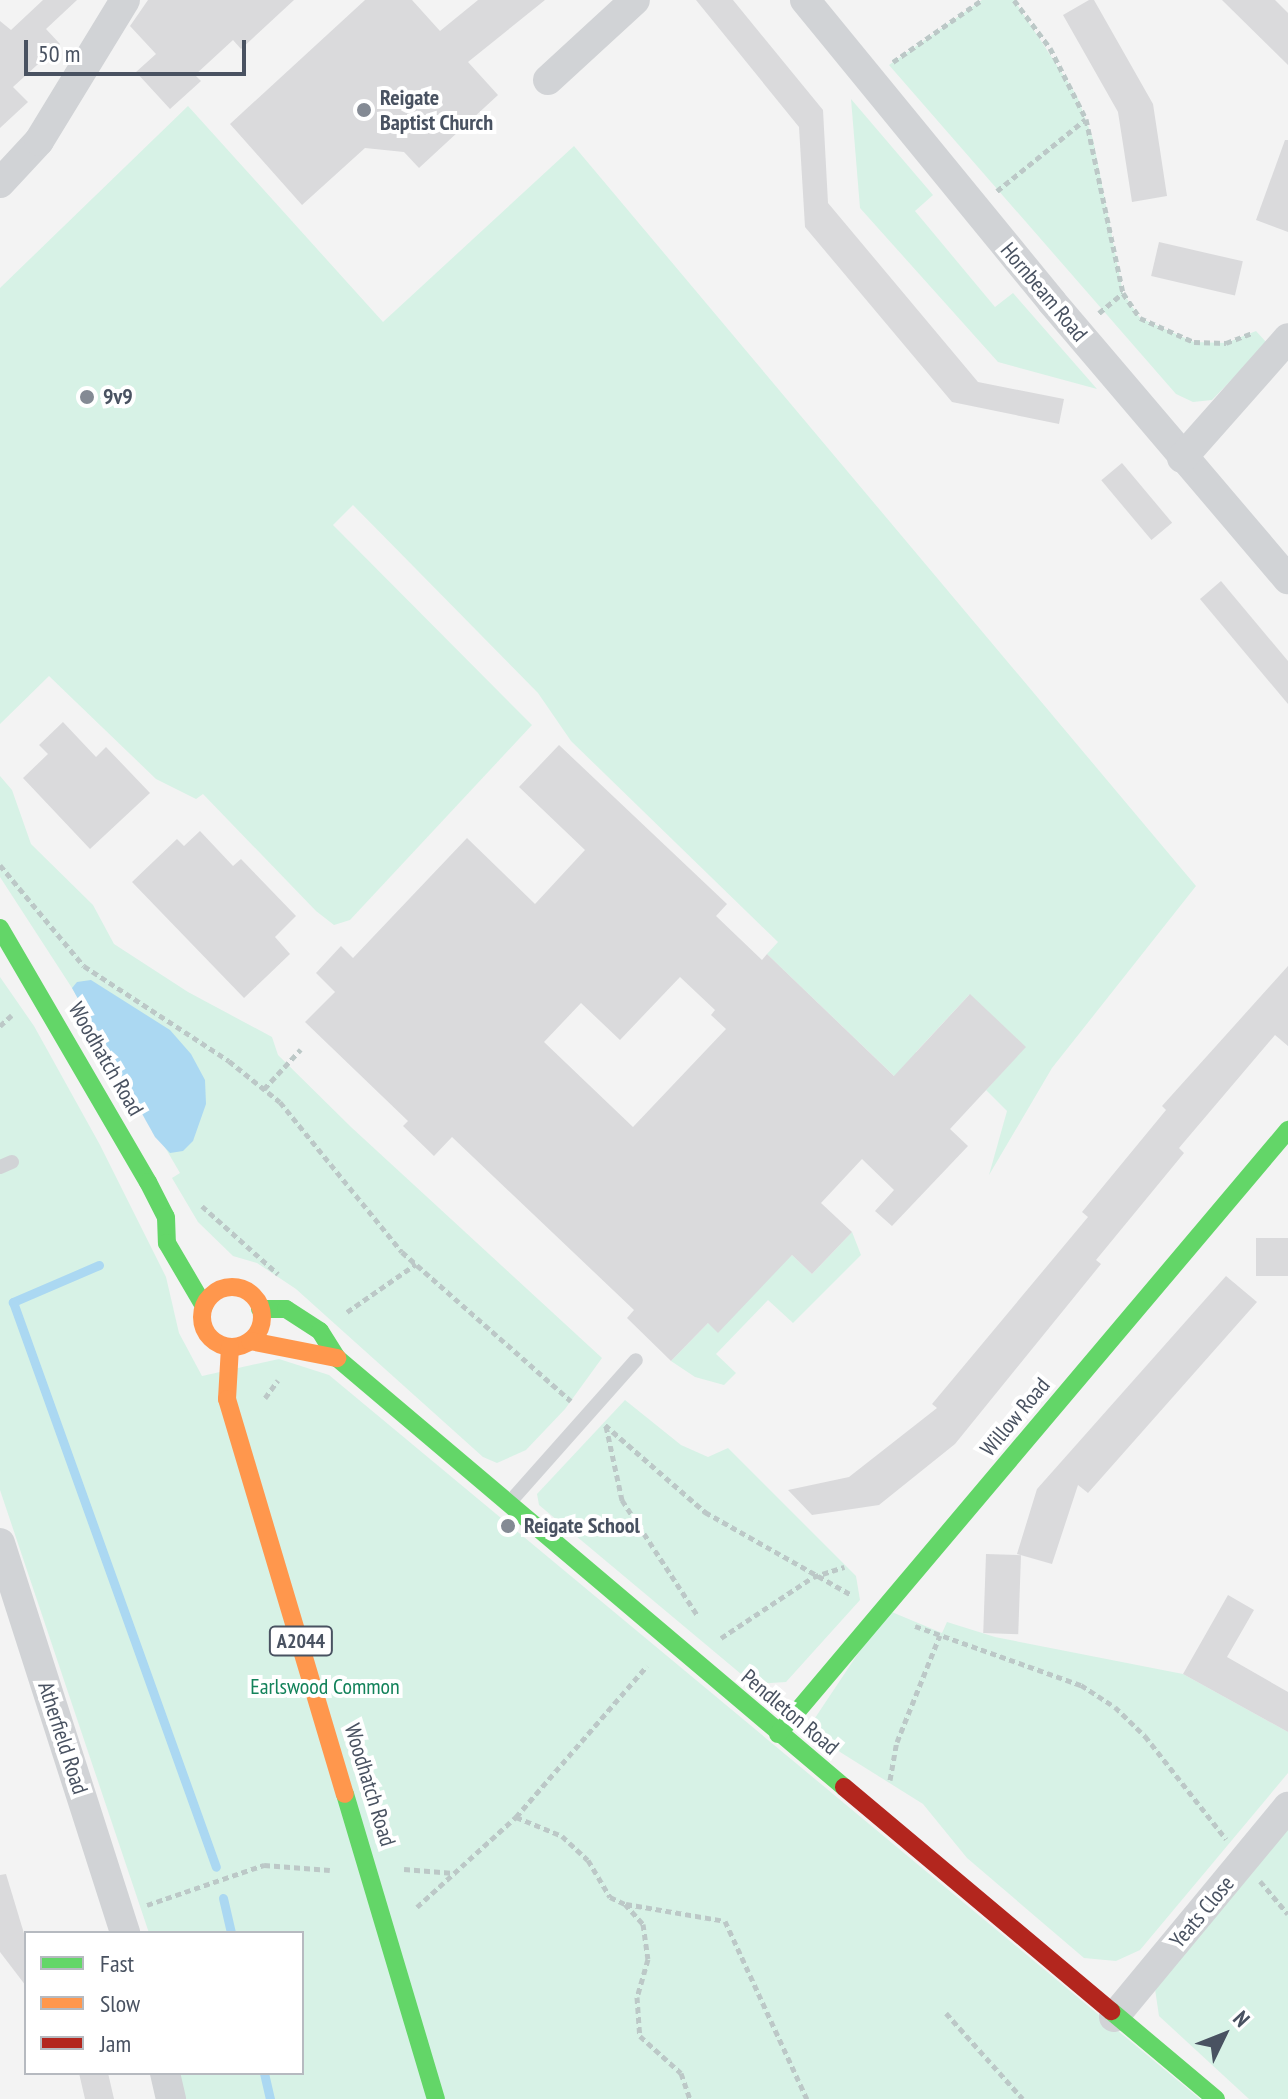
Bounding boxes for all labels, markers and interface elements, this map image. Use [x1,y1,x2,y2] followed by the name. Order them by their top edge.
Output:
[28,24,250,74] scale bar
[38,38,80,69] text: 50 m
[380,84,493,136] place label: Reigate Baptist Church
[355,101,373,119] marker: Reigate Baptist Church
[995,237,1093,347] street label: Hornbeam Road
[103,384,133,410] place label: 9v9
[78,388,96,406] marker: 9v9
[63,998,149,1120] street label: Woodhatch Road
[975,1372,1055,1462] street label: Willow Road
[524,1513,640,1539] place label: Reigate School
[499,1517,517,1535] marker: Reigate School
[267,1625,335,1657] road number: A2044
[736,1664,844,1760] street label: Pendleton Road
[250,1674,400,1700] park label: Earlswood Common
[32,1679,94,1797] street label: Atherfield Road
[339,1721,401,1849] street label: Woodhatch Road
[1164,1871,1240,1953] street label: Yeats Close
[24,1931,304,2075] legend
[100,1948,134,1979] text: Fast
[100,1988,140,2019] text: Slow
[1184,1995,1264,2075] north arrow
[1227,2005,1256,2033] text: N
[100,2028,131,2059] text: Jam

